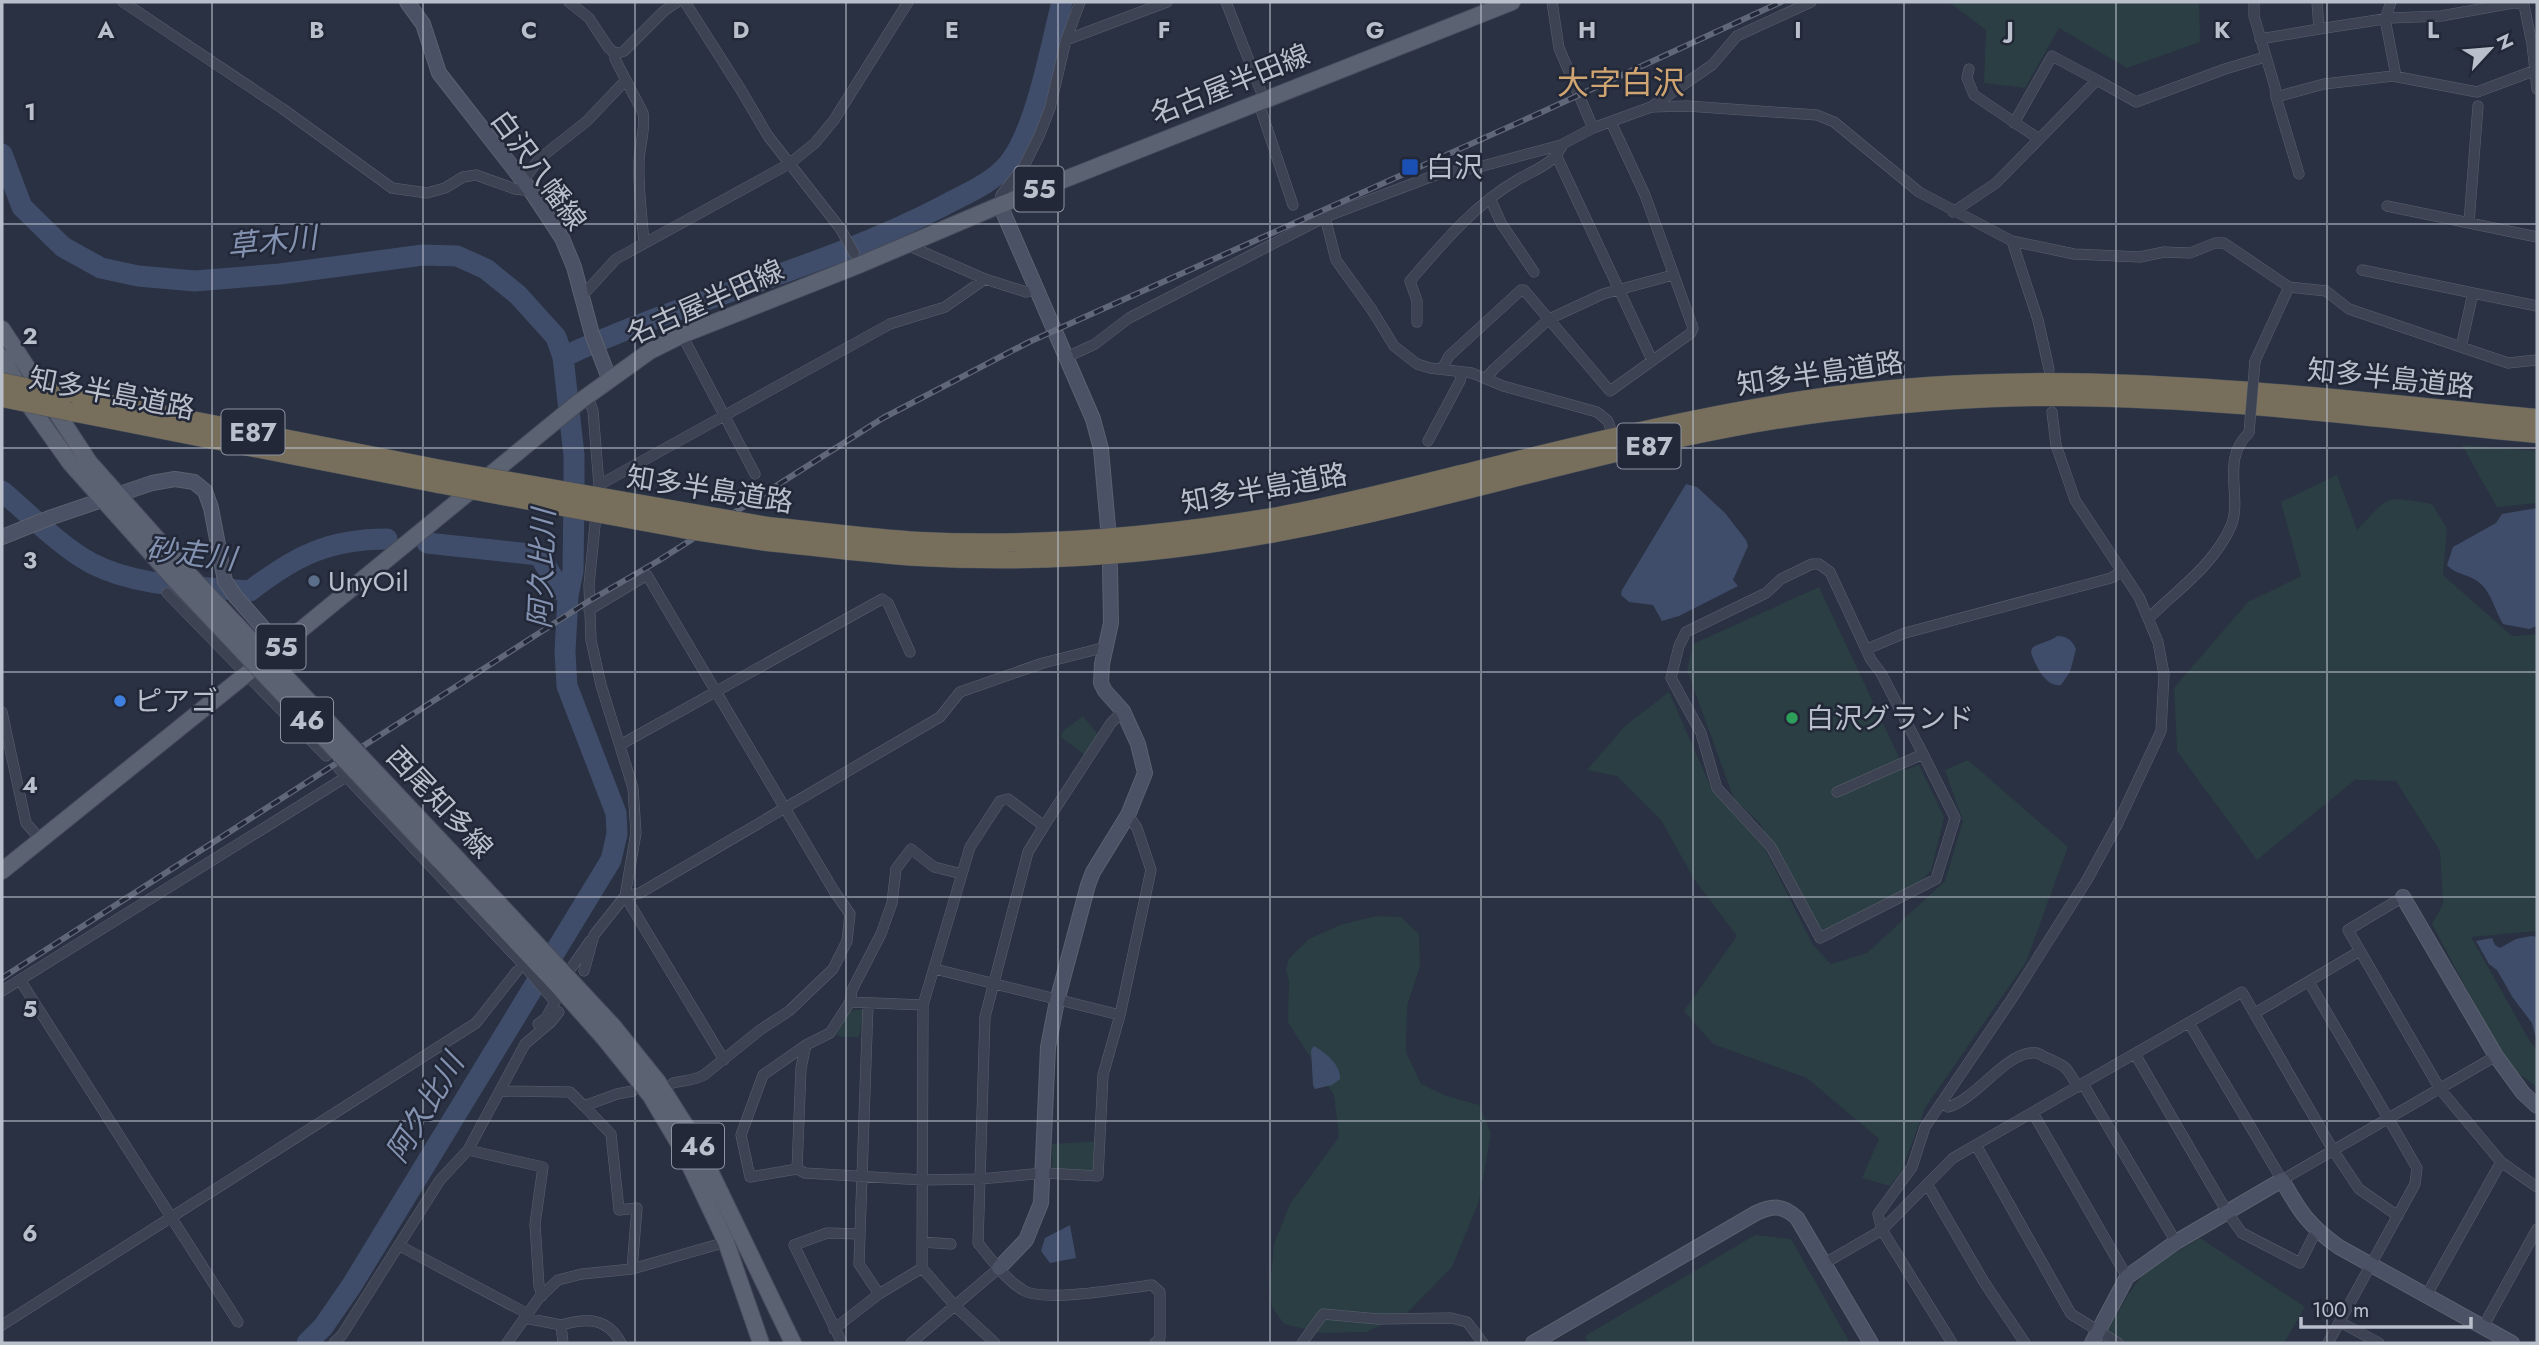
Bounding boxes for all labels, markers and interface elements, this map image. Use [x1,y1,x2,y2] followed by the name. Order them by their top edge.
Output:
[97,13,115,47] text: A
[309,13,325,47] text: B
[521,13,537,47] text: C
[733,13,750,47] text: D
[945,13,959,47] text: E
[1158,13,1170,47] text: F
[1366,13,1384,47] text: G
[1578,13,1596,47] text: H
[1794,13,1802,47] text: I
[2002,13,2014,47] text: J
[2214,13,2231,47] text: K
[2427,13,2440,47] text: L
[2455,14,2525,84] north arrow
[2489,29,2520,54] text: N
[1145,34,1316,135] street label: 名古屋半田線
[1557,60,1685,106] district label: 大字白沢
[24,95,36,129] text: 1
[481,102,596,239] street label: 白沢八幡線
[1426,147,1482,188] place label: 白沢
[1400,157,1420,177] marker: 白沢
[1014,166,1064,212] road number: 55
[225,215,322,268] water label: 草木川
[620,250,790,355] street label: 名古屋半田線
[22,319,38,353] text: 2
[1734,342,1906,405] street label: 知多半島道路
[2305,349,2477,408] street label: 知多半島道路
[26,357,198,430] street label: 知多半島道路
[222,410,284,454] road number: E87
[1618,424,1680,468] road number: E87
[1178,454,1350,523] street label: 知多半島道路
[624,456,796,523] street label: 知多半島道路
[518,505,565,630] water label: 阿久比川
[144,527,241,581] water label: 砂走川
[23,543,37,577] text: 3
[328,561,409,602] place label: UnyOil
[306,573,322,589] marker: UnyOil
[256,624,306,670] road number: 55
[134,681,218,722] place label: ピアゴ
[112,693,128,709] marker: ピアゴ
[281,698,333,742] road number: 46
[1806,698,1974,739] place label: 白沢グランド
[1784,710,1800,726] marker: 白沢グランド
[377,737,502,868] street label: 西尾知多線
[22,768,38,802] text: 4
[23,992,37,1026] text: 5
[375,1043,475,1170] water label: 阿久比川
[672,1124,724,1168] road number: 46
[22,1216,38,1250] text: 6
[2301,1286,2471,1330] scale bar
[2312,1295,2369,1325] text: 100 m

